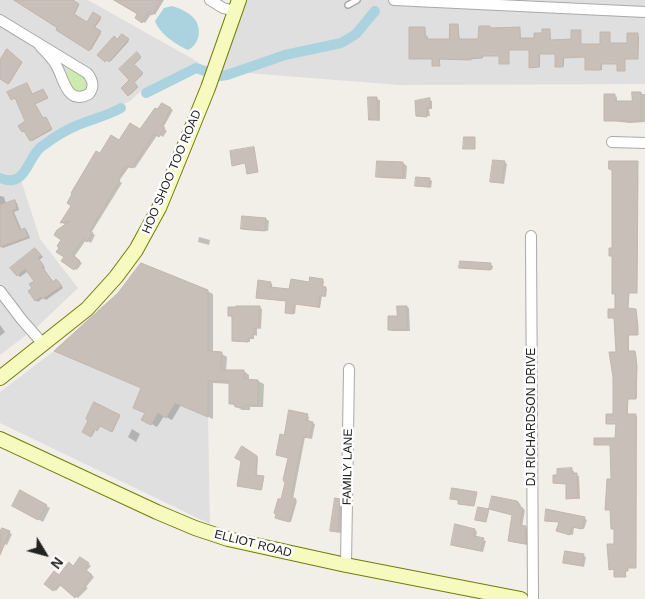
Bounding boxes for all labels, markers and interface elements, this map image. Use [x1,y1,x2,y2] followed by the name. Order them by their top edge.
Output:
[139,108,205,236] street label: HOO SHOO TOO ROAD
[525,348,539,486] street label: DJ RICHARDSON DRIVE
[340,429,356,505] street label: FAMILY LANE
[213,527,293,561] street label: ELLIOT ROAD
[20,529,70,579] north arrow
[48,554,66,572] text: N

